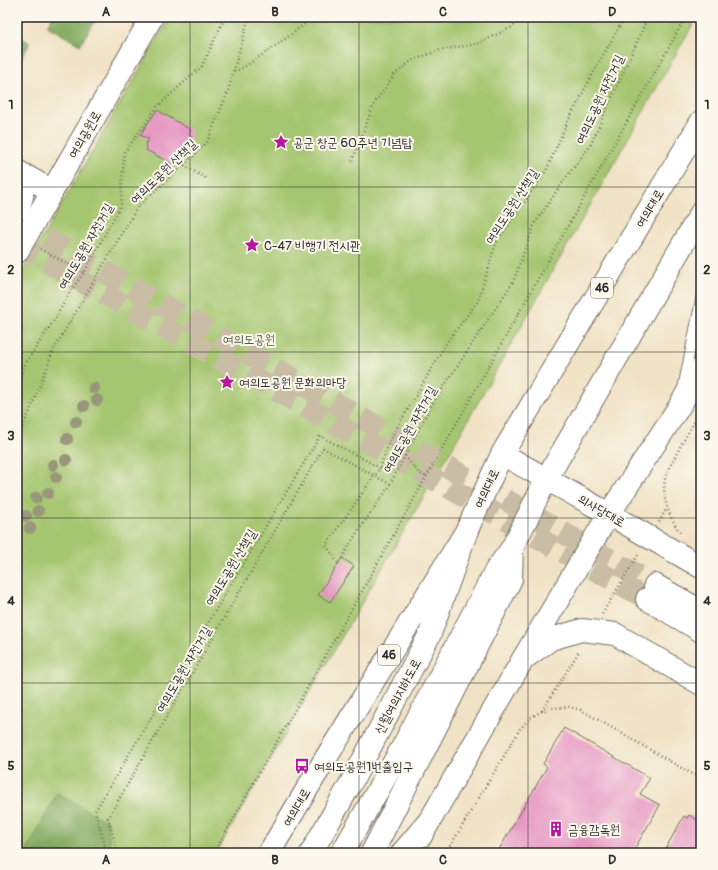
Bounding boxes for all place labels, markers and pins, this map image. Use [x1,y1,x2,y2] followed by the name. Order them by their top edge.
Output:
[272,133,290,151] place icon: 공군 창군 60주년 기념탑
[293,135,413,151] place label: 공군 창군 60주년 기념탑
[243,236,261,254] place icon: C-47 비행기 전시관
[264,238,360,254] place label: C-47 비행기 전시관
[218,373,236,391] place icon: 여의도공원 문화의마당
[239,375,347,391] place label: 여의도공원 문화의마당
[293,757,311,775] bus stop icon: 여의도공원1번출입구
[314,759,413,775] place label: 여의도공원1번출입구
[547,820,565,838] building icon: 금융감독원
[568,822,620,838] place label: 금융감독원

